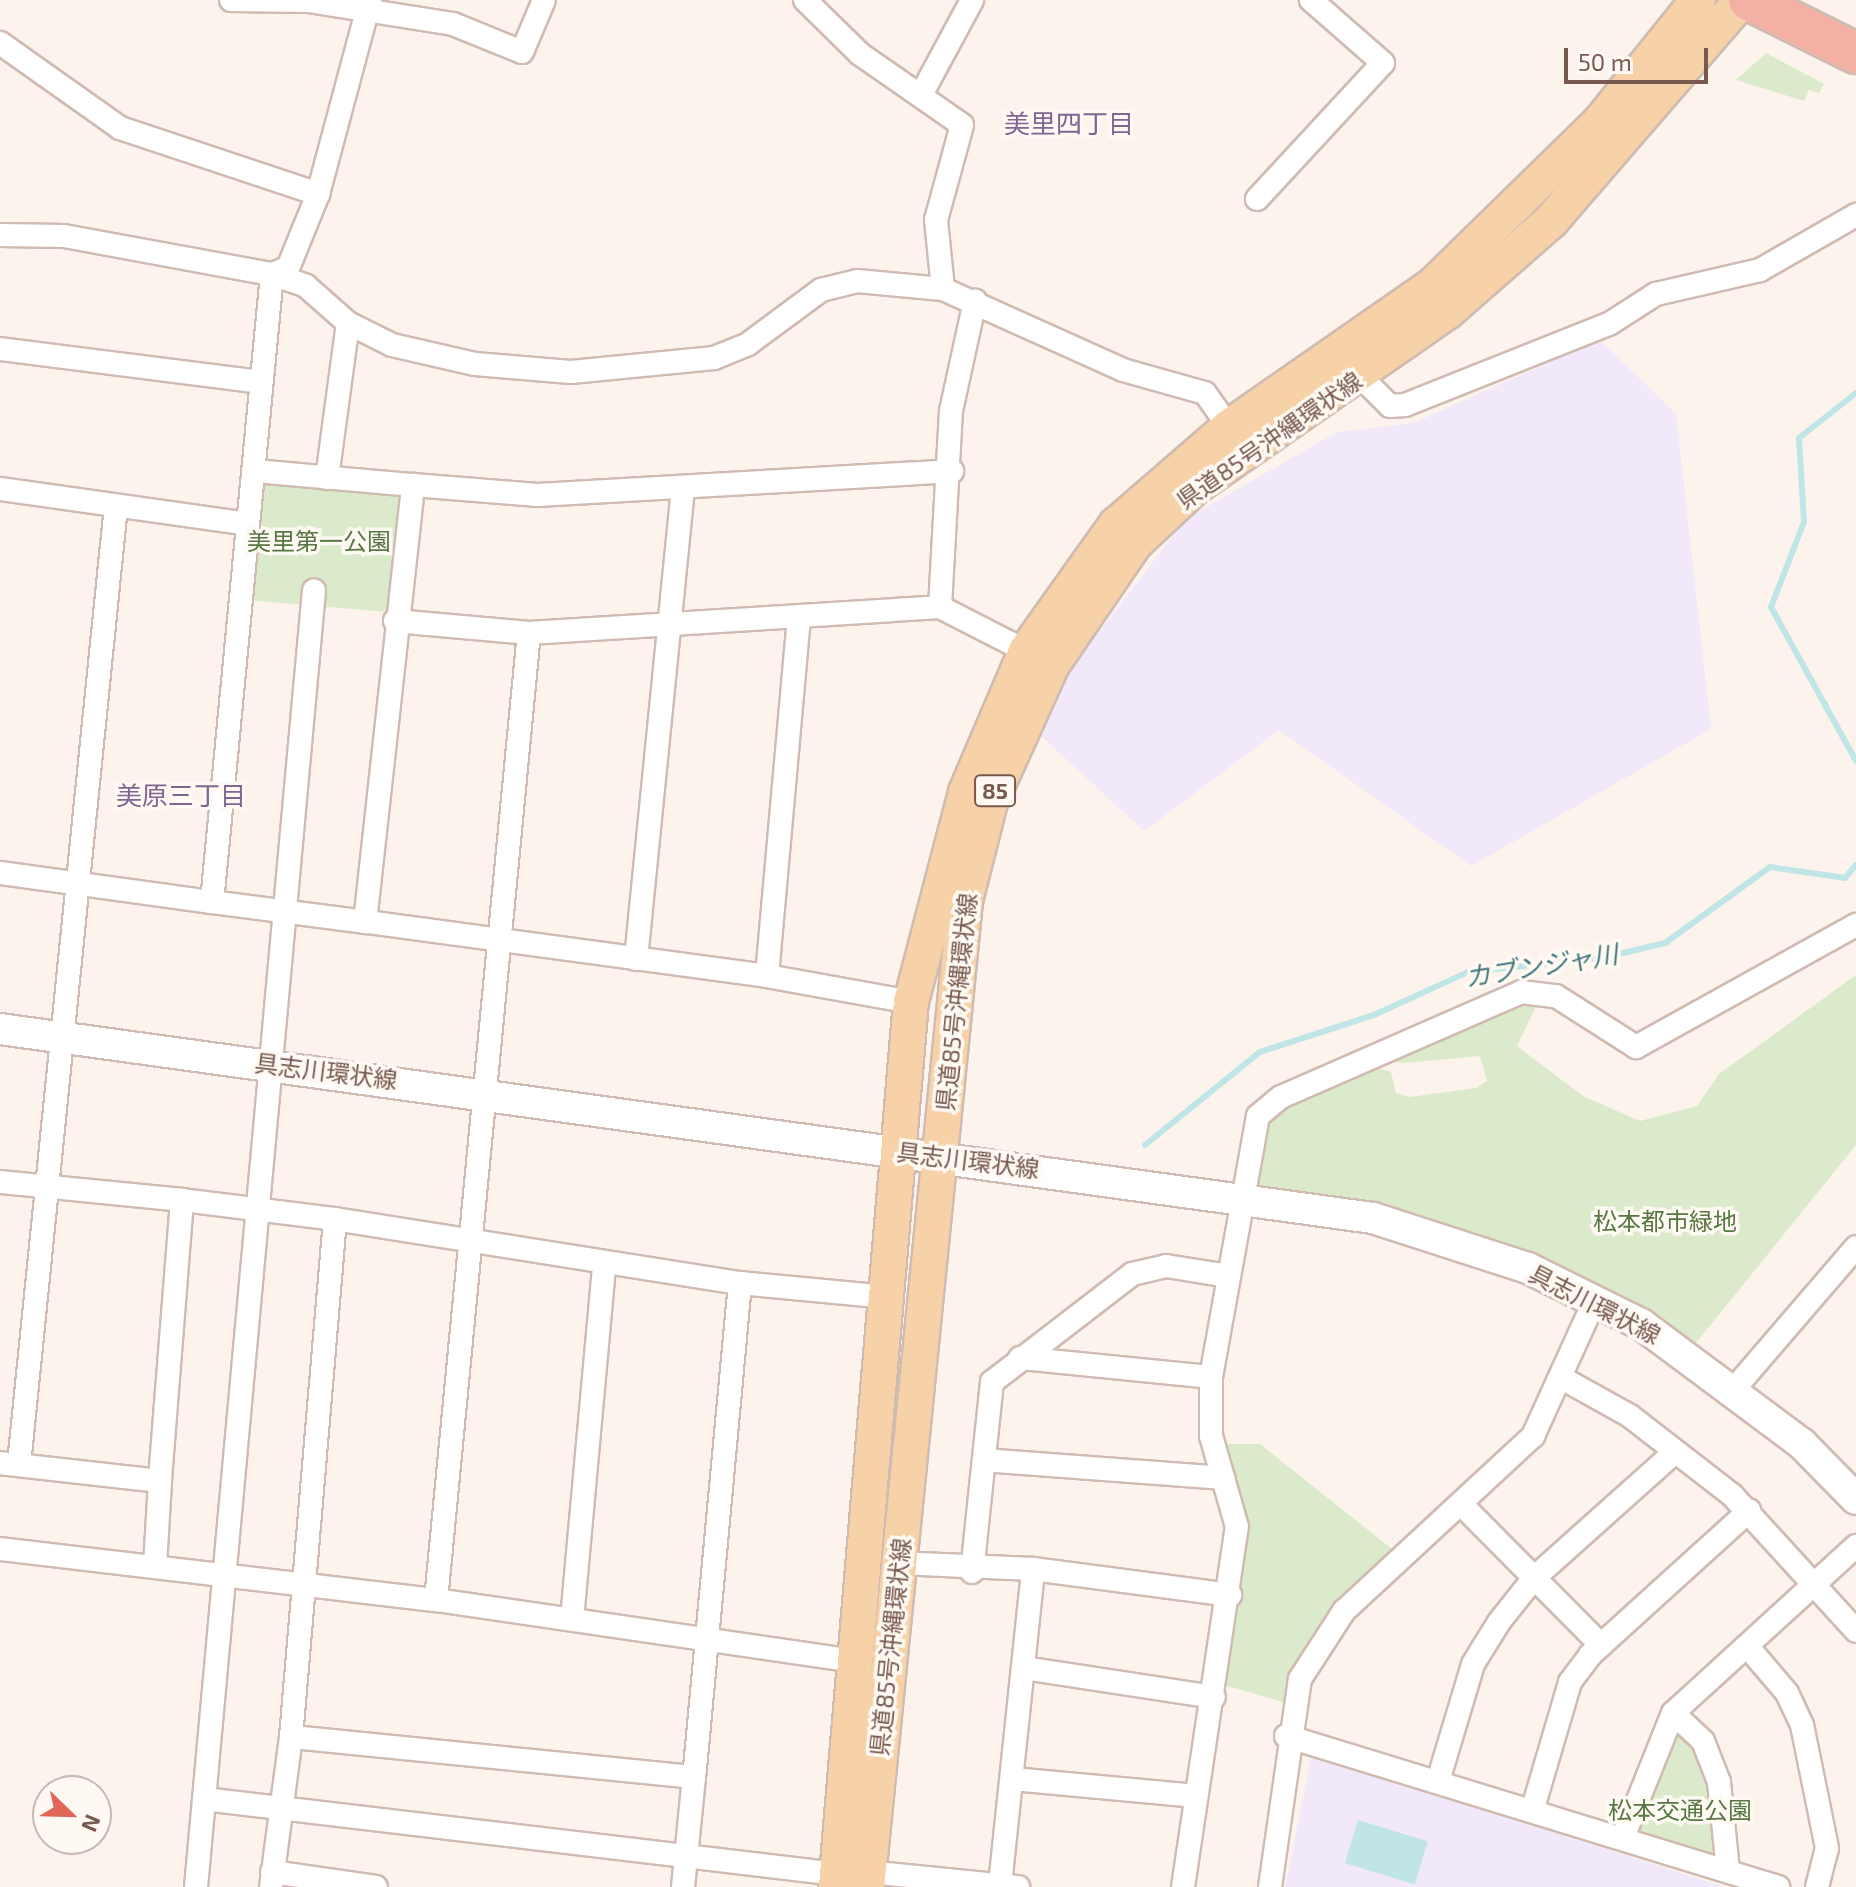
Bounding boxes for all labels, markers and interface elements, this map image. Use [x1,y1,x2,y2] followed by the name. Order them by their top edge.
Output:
[1568,32,1712,82] scale bar
[1578,47,1632,76] text: 50 m
[1004,107,1134,139] district label: 美里四丁目
[1171,365,1367,515] street label: 県道85号沖縄環状線
[247,527,391,555] park label: 美里第一公園
[973,773,1017,809] road number: 85
[116,779,246,811] district label: 美原三丁目
[930,891,982,1113] street label: 県道85号沖縄環状線
[1462,937,1620,993] water label: カブンジャ川
[253,1048,399,1094] street label: 具志川環状線
[895,1137,1041,1183] street label: 具志川環状線
[1593,1207,1737,1235] park label: 松本都市緑地
[1524,1258,1666,1350] street label: 具志川環状線
[864,1536,916,1758] street label: 県道85号沖縄環状線
[32,1775,112,1855] north arrow
[1608,1796,1752,1824] park label: 松本交通公園
[77,1811,107,1836] text: N

